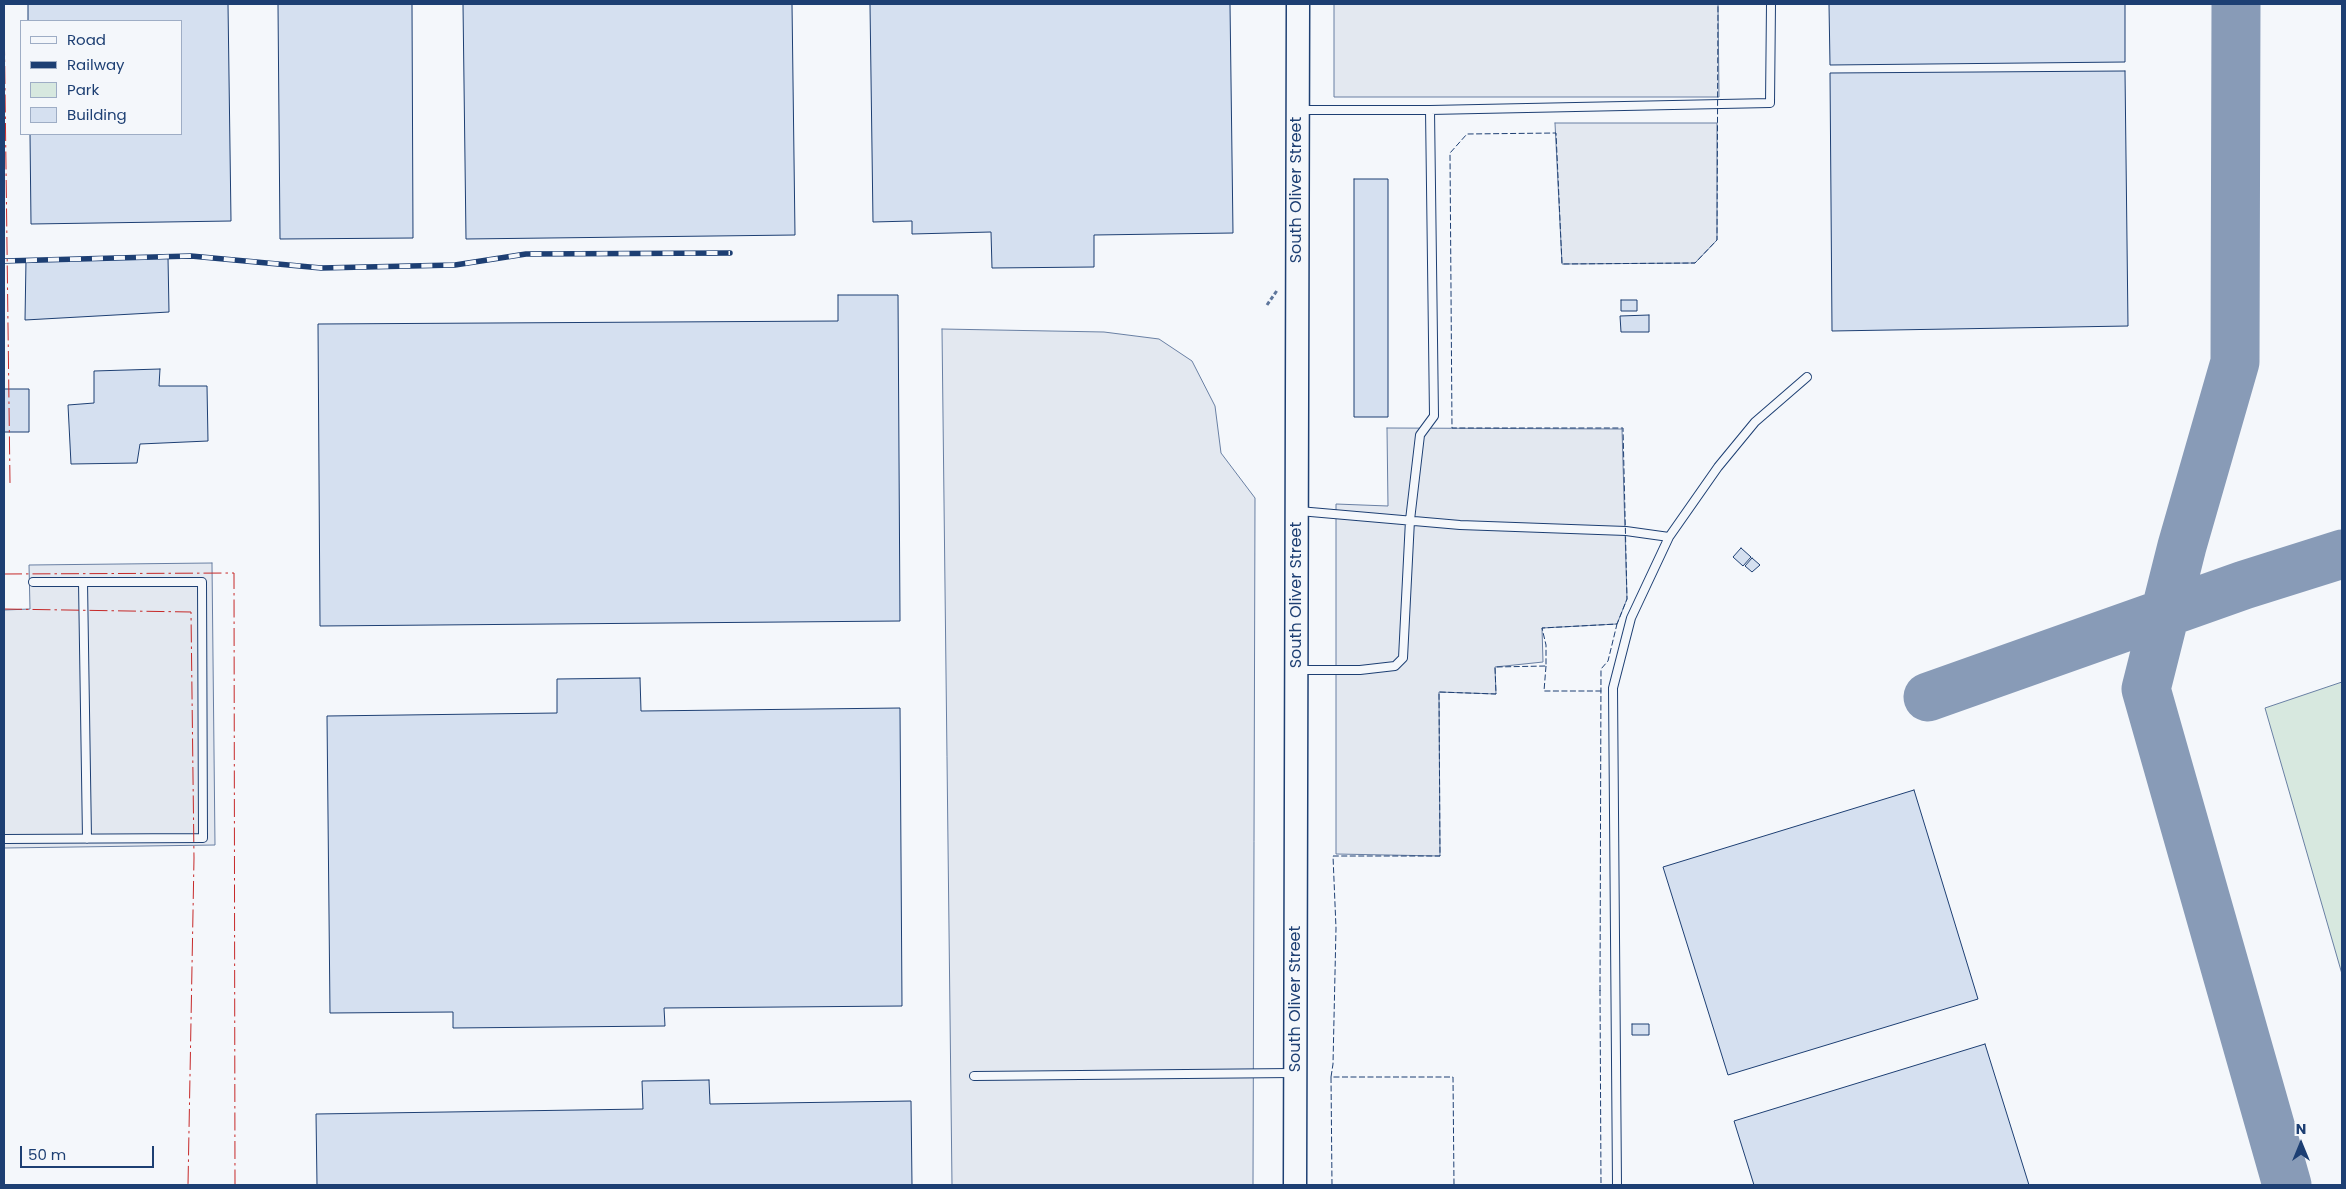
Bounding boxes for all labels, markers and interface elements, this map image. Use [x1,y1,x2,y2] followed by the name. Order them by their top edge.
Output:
[20,20,182,135] legend
[67,29,106,50] text: Road
[67,54,125,75] text: Railway
[67,79,99,100] text: Park
[67,104,127,125] text: Building
[1287,117,1307,263] street label: South Oliver Street
[1287,522,1307,668] street label: South Oliver Street
[1286,926,1306,1072] street label: South Oliver Street
[2276,1119,2326,1169] north arrow
[2296,1119,2306,1139] text: N
[22,1136,156,1168] scale bar
[28,1144,66,1165] text: 50 m

